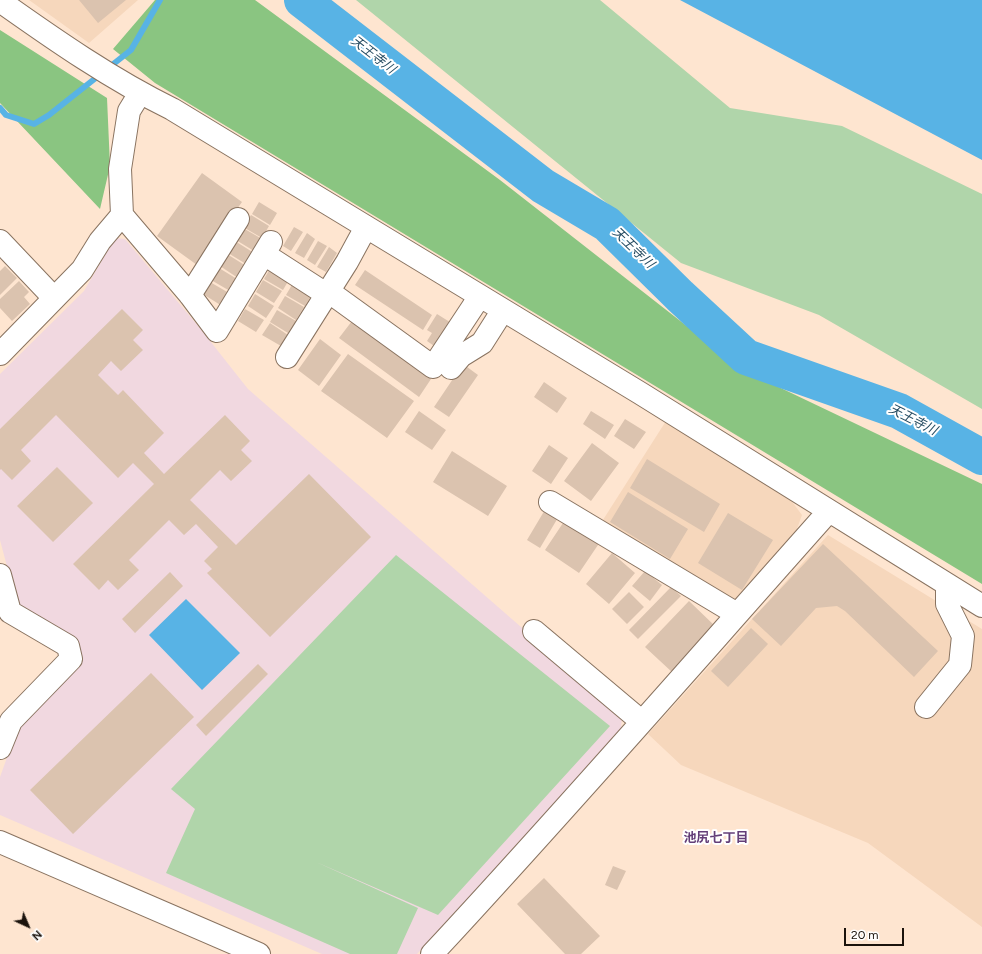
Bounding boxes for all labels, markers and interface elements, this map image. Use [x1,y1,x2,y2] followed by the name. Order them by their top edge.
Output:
[348,33,398,77] water label: 天王寺川
[609,224,657,272] water label: 天王寺川
[886,401,940,439] water label: 天王寺川
[684,830,748,846] district label: 池尻七丁目
[8,906,48,946] north arrow
[846,920,906,946] scale bar
[29,927,44,943] text: N
[851,928,879,942] text: 20 m

